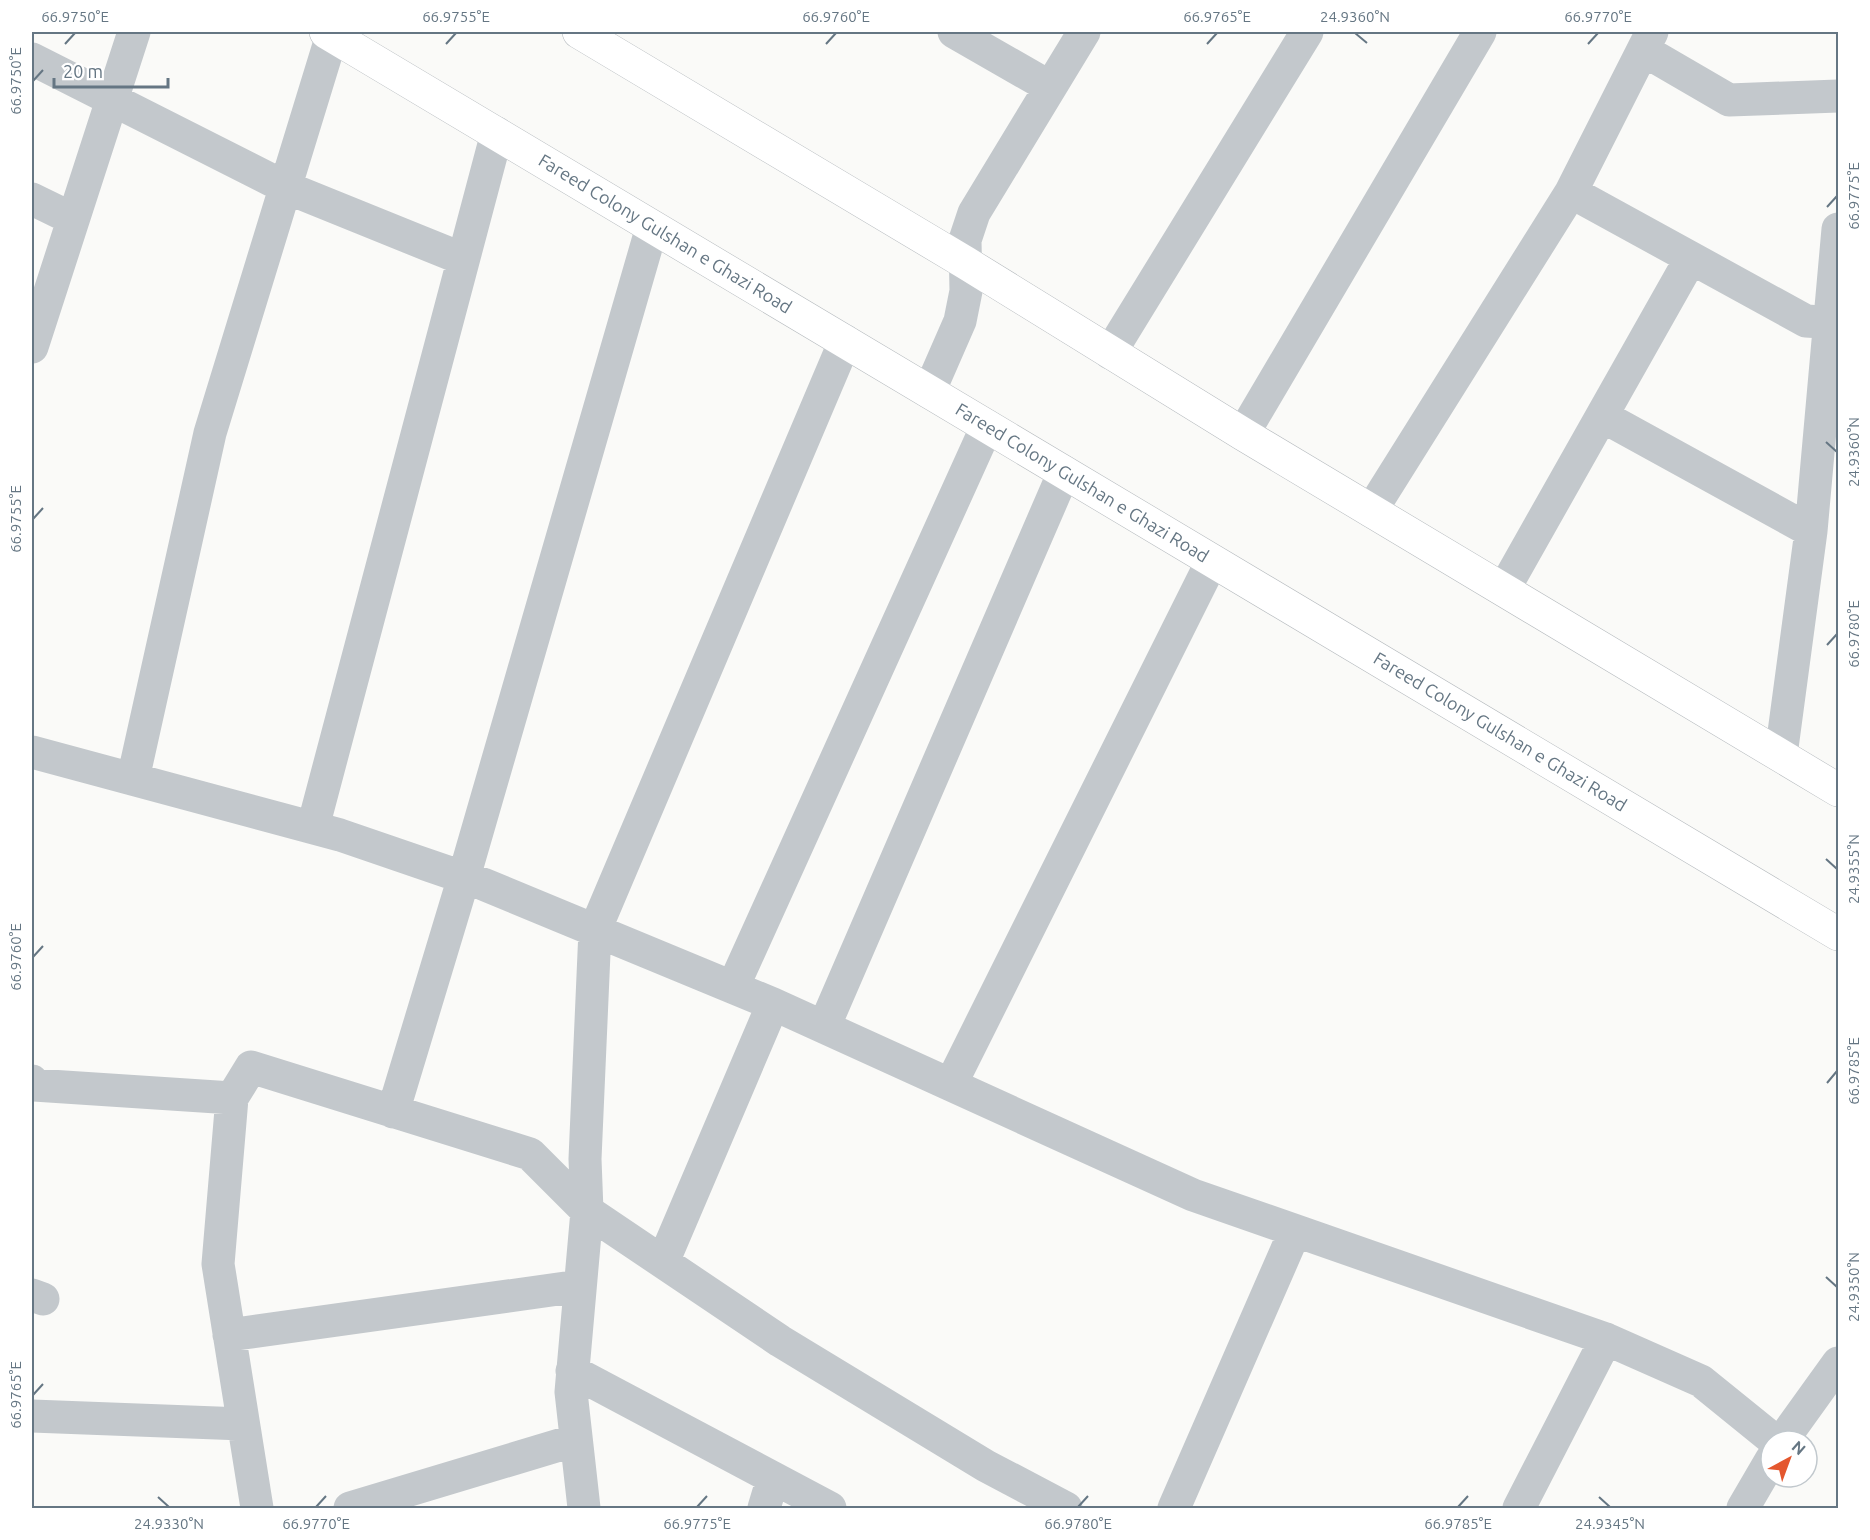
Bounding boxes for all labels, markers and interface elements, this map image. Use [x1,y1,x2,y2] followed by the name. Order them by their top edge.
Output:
[41,8,109,25] text: 66.9750°E
[422,8,490,25] text: 66.9755°E
[802,8,870,25] text: 66.9760°E
[1183,8,1251,25] text: 66.9765°E
[1320,8,1390,25] text: 24.9360°N
[1564,8,1632,25] text: 66.9770°E
[7,47,24,115] text: 66.9750°E
[54,51,168,89] scale bar
[63,61,103,81] text: 20 m
[535,149,796,317] street label: Fareed Colony Gulshan e Ghazi Road
[1845,162,1862,230] text: 66.9775°E
[952,398,1213,566] street label: Fareed Colony Gulshan e Ghazi Road
[1845,417,1862,487] text: 24.9360°N
[7,485,24,553] text: 66.9755°E
[1845,600,1862,668] text: 66.9780°E
[1370,647,1631,815] street label: Fareed Colony Gulshan e Ghazi Road
[1845,834,1862,904] text: 24.9355°N
[7,923,24,991] text: 66.9760°E
[1845,1037,1862,1105] text: 66.9785°E
[1845,1252,1862,1322] text: 24.9350°N
[7,1361,24,1429] text: 66.9765°E
[1759,1429,1819,1489] north arrow
[1788,1437,1809,1458] text: N
[134,1515,204,1532] text: 24.9330°N
[282,1515,350,1532] text: 66.9770°E
[663,1515,731,1532] text: 66.9775°E
[1044,1515,1112,1532] text: 66.9780°E
[1424,1515,1492,1532] text: 66.9785°E
[1575,1515,1645,1532] text: 24.9345°N

